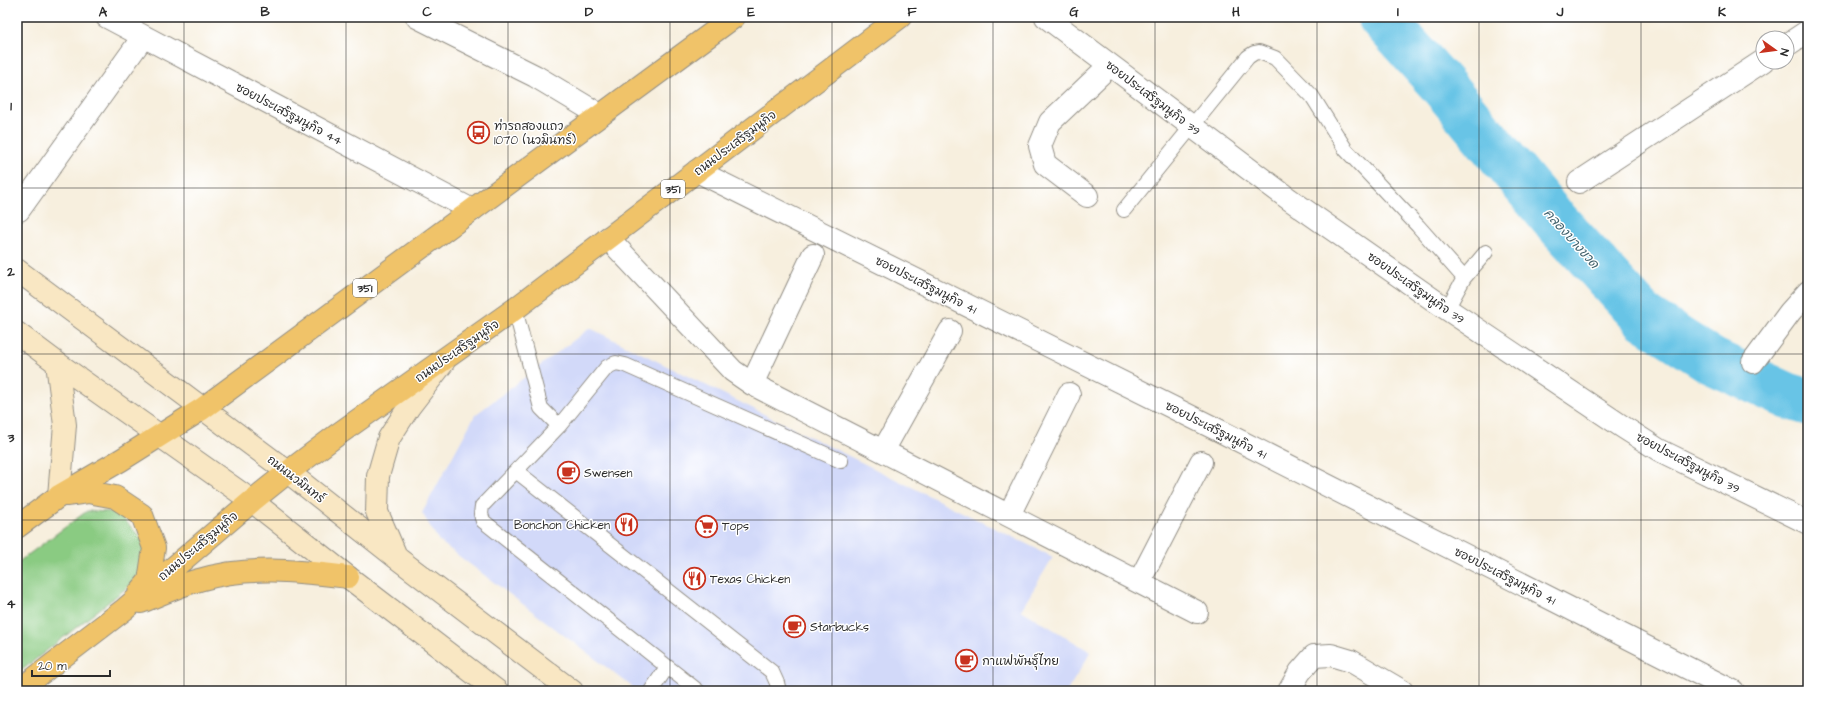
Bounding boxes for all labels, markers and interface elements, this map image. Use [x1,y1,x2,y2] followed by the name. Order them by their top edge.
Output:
[99,3,108,21] text: A
[260,3,270,21] text: B
[422,3,432,21] text: C
[585,3,594,21] text: D
[747,3,755,21] text: E
[907,3,917,21] text: F
[1069,3,1079,21] text: G
[1232,3,1240,21] text: H
[1397,3,1399,21] text: I
[1556,3,1564,21] text: J
[1718,3,1726,21] text: K
[1755,30,1795,70] north arrow
[1776,47,1792,58] text: N
[1102,57,1204,140] street label: ซอยประเสริฐมนูกิจ 39
[232,79,345,150] street label: ซอยประเสริฐมนูกิจ 44
[10,97,12,115] text: 1
[691,107,780,180] street label: ถนนประเสริฐมนูกิจ
[494,118,576,149] place label: ท่ารถสองแถว 1070 (นวมินทร์)
[465,120,491,146] bus stop icon: ท่ารถสองแถว 1070 (นวมินทร์)
[661,180,685,198] road number: 351
[1540,205,1604,273] water label: คลองบางขวด
[1364,248,1468,328] street label: ซอยประเสริฐมนูกิจ 39
[872,252,980,319] street label: ซอยประเสริฐมนูกิจ 41
[6,263,15,281] text: 2
[353,279,377,297] road number: 351
[412,316,503,387] street label: ถนนประเสริฐมนูกิจ
[1162,397,1270,464] street label: ซอยประเสริฐมนูกิจ 41
[7,429,15,447] text: 3
[1633,429,1743,498] street label: ซอยประเสริฐมนูกิจ 39
[263,452,328,508] street label: ถนนนวมินทร์
[556,460,582,486] cafe icon: Swensen
[584,465,632,482] place label: Swensen
[155,508,242,585] street label: ถนนประเสริฐมนูกิจ
[613,512,639,538] restaurant icon: Bonchon Chicken
[694,513,720,539] supermarket icon: Tops
[514,517,610,534] place label: Bonchon Chicken
[722,518,749,535] place label: Tops
[1451,543,1559,610] street label: ซอยประเสริฐมนูกิจ 41
[681,566,707,592] restaurant icon: Texas Chicken
[710,571,790,588] place label: Texas Chicken
[7,595,16,613] text: 4
[782,614,808,640] cafe icon: Starbucks
[810,619,869,636] place label: Starbucks
[954,648,980,674] cafe icon: กาแฟพันธุ์ไทย
[32,652,110,678] scale bar
[982,653,1059,670] place label: กาแฟพันธุ์ไทย
[38,658,67,675] text: 20 m

